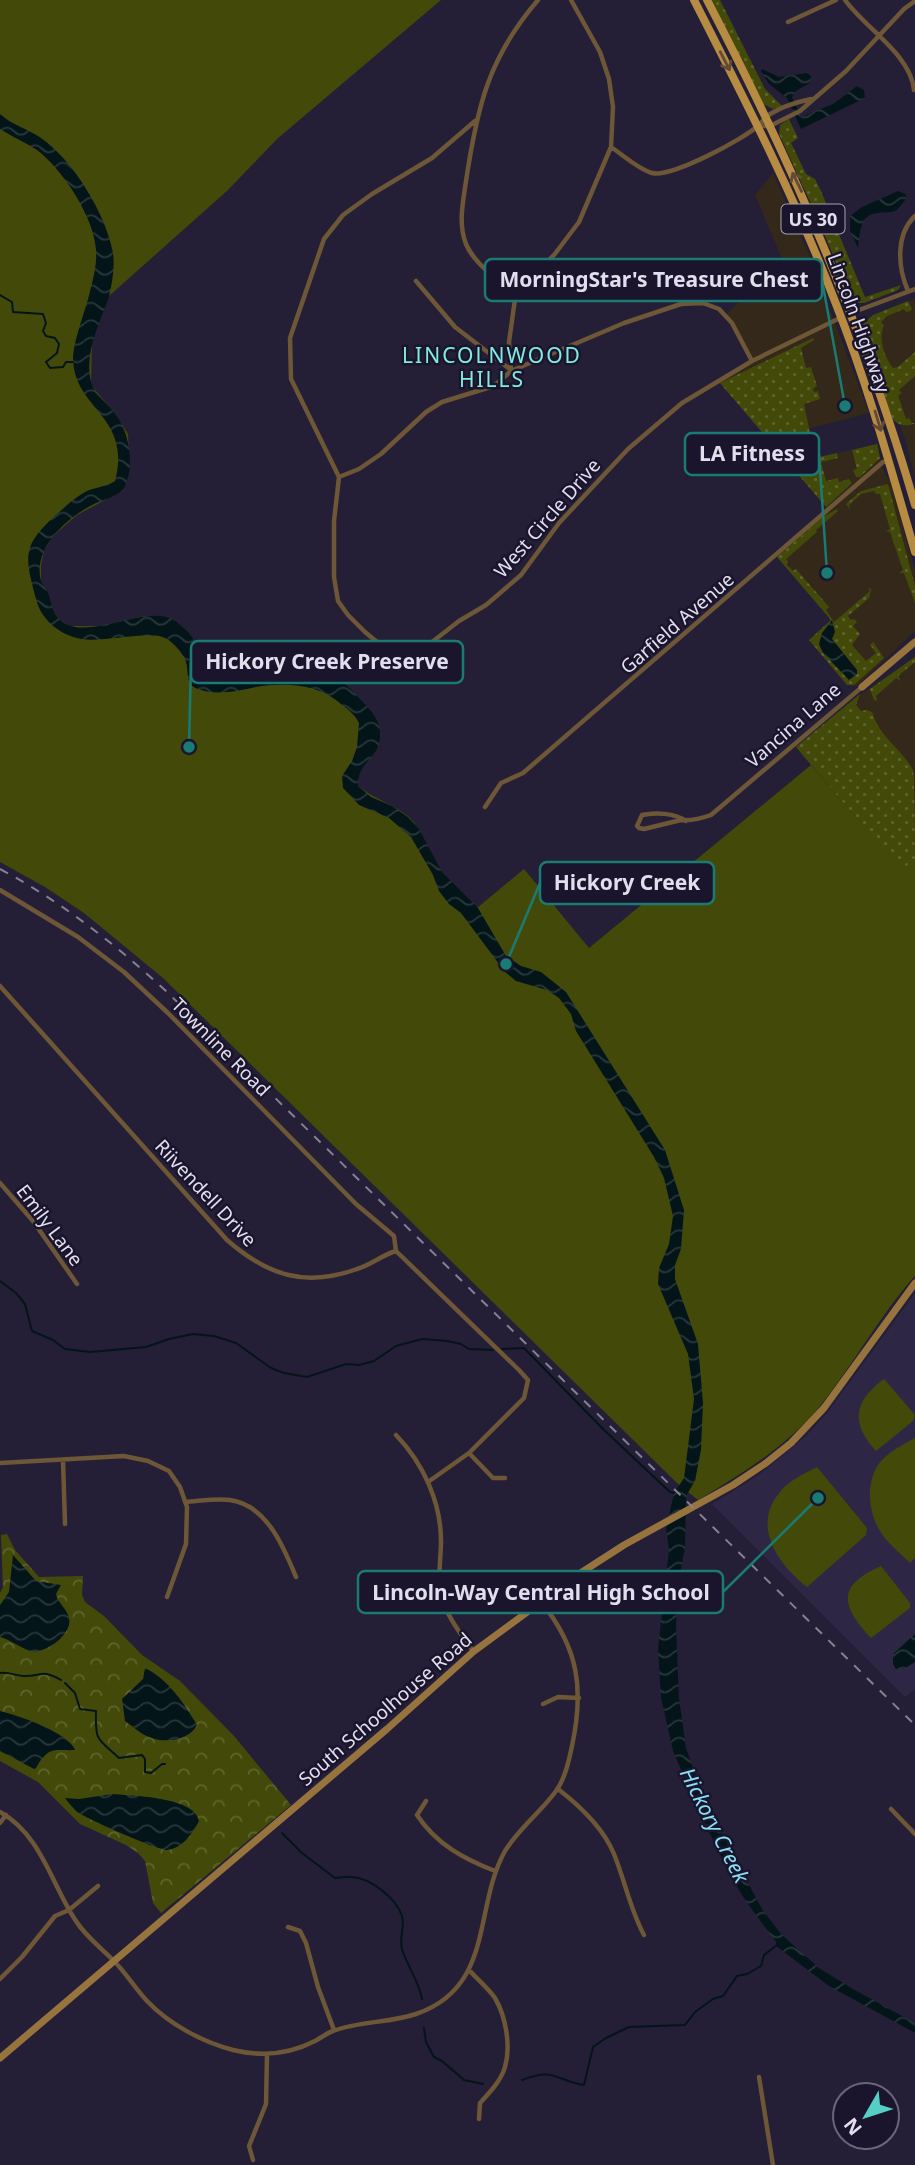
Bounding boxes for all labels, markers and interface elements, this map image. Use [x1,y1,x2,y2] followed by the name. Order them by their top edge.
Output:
[718,50,732,71] one-way arrow
[790,172,803,193] one-way arrow
[782,204,844,233] road number: US 30
[822,250,896,397] street label: Lincoln Highway
[485,259,822,301] callout: MorningStar's Treasure Chest
[499,265,809,293] text: MorningStar's Treasure Chest
[402,341,582,393] district label: LINCOLNWOOD HILLS
[872,410,885,432] one-way arrow
[685,433,819,475] callout: LA Fitness
[699,439,805,467] text: LA Fitness
[488,453,606,583] street label: West Circle Drive
[615,566,739,680] street label: Garfield Avenue
[191,641,463,683] callout: Hickory Creek Preserve
[205,647,449,675] text: Hickory Creek Preserve
[740,677,846,773] street label: Vancina Lane
[540,862,714,904] callout: Hickory Creek
[554,868,701,896] text: Hickory Creek
[166,992,276,1102] street label: Townline Road
[149,1134,263,1252] street label: Riivendell Drive
[11,1179,89,1271] street label: Emily Lane
[358,1571,723,1613] callout: Lincoln-Way Central High School
[372,1578,710,1606] text: Lincoln-Way Central High School
[293,1626,477,1792] street label: South Schoolhouse Road
[674,1762,757,1889] water label: Hickory Creek
[831,2081,901,2151] north arrow
[838,2113,868,2141] text: N

